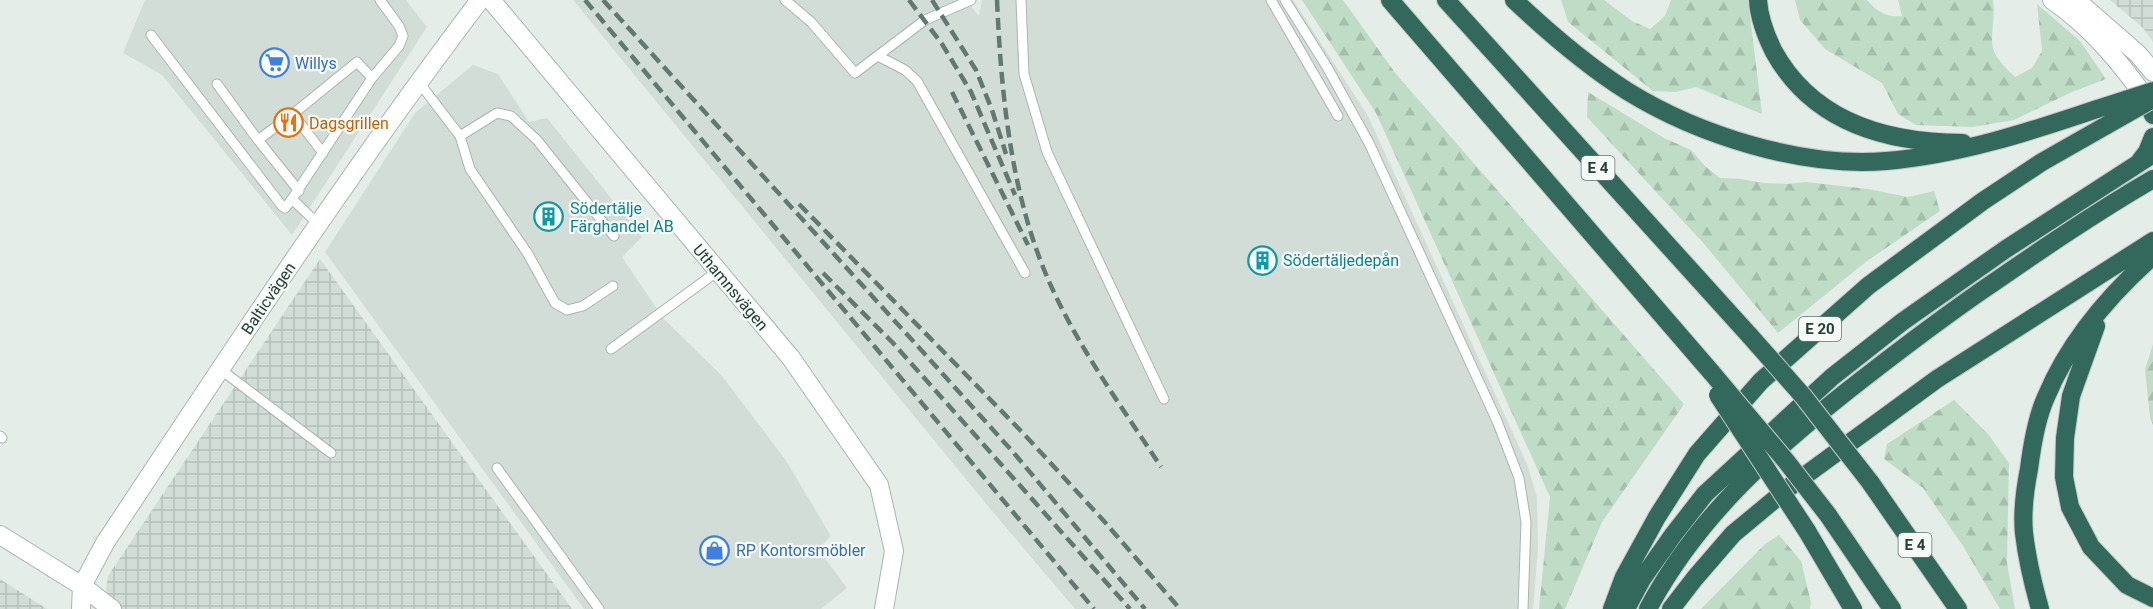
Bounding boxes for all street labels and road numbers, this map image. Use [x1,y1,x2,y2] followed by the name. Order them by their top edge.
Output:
[1582,156,1614,180] road number: E 4
[689,240,772,334] street label: Uthamnsvägen
[237,259,299,338] street label: Balticvägen
[1799,317,1841,341] road number: E 20
[1898,533,1932,557] road number: E 4

